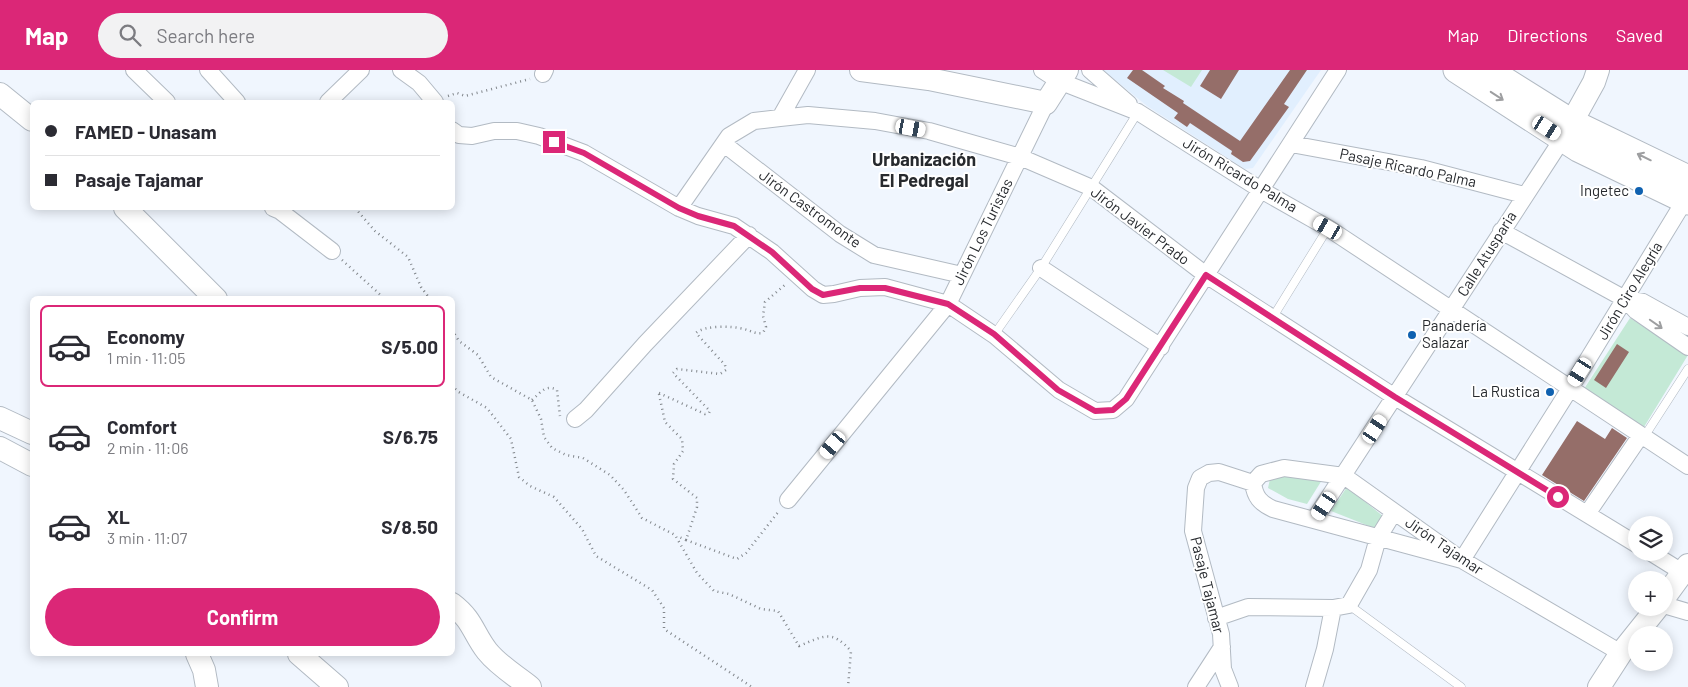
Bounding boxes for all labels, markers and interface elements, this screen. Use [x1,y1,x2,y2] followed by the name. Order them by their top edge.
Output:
[98,13,448,58] search box
[25,21,68,50] text: Map
[116,21,144,49] icon: search
[156,24,255,47] text: Search here
[1447,24,1479,46] text: Map
[1507,24,1588,46] text: Directions
[1616,24,1663,46] text: Saved
[1489,92,1503,102] one-way arrow
[1530,114,1563,142] car
[894,118,927,138] car
[75,120,217,143] text: FAMED - Unasam
[543,131,565,153] route end
[1180,133,1301,215] street label: Jirón Ricardo Palma
[1338,144,1478,190] street label: Pasaje Ricardo Palma
[872,148,976,191] district label: Urbanización El Pedregal
[1637,152,1652,161] one-way arrow
[756,165,865,251] street label: Jirón Castromonte
[75,168,203,191] text: Pasaje Tajamar
[948,175,1016,288] street label: Jirón Los Turistas
[1580,181,1629,199] place label: Ingetec
[1088,182,1194,268] street label: Jirón Javier Prado
[1633,185,1645,197] marker: Ingetec
[1453,208,1520,299] street label: Calle Atusparia
[1311,214,1344,242] car
[1593,238,1666,343] street label: Jirón Ciro Alegría
[1422,316,1487,351] place label: Panadería Salazar
[1648,319,1662,329] one-way arrow
[47,324,92,369] icon: car
[107,325,185,348] text: Economy
[1406,329,1418,341] marker: Panadería Salazar
[381,335,438,358] text: S/5.00
[107,348,185,367] text: 1 min · 11:05
[1565,355,1594,389] car
[1472,382,1540,400] place label: La Rustica
[1544,386,1556,398] marker: La Rustica
[1360,412,1389,446] car
[47,414,92,459] icon: car
[107,415,177,438] text: Comfort
[383,425,438,448] text: S/6.75
[817,429,848,461] car
[107,438,188,457] text: 2 min · 11:06
[1547,486,1569,508] route start
[1309,489,1338,523] car
[47,504,92,549] icon: car
[107,505,130,528] text: XL
[1402,513,1487,578] street label: Jirón Tajamar
[381,515,438,538] text: S/8.50
[1628,516,1673,671] map controls
[1628,516,1673,561] button: layers
[107,528,187,547] text: 3 min · 11:07
[1187,535,1229,635] street label: Pasaje Tajamar
[1628,571,1673,616] button: +
[45,588,440,646] button: Confirm
[1628,626,1673,671] button: −

